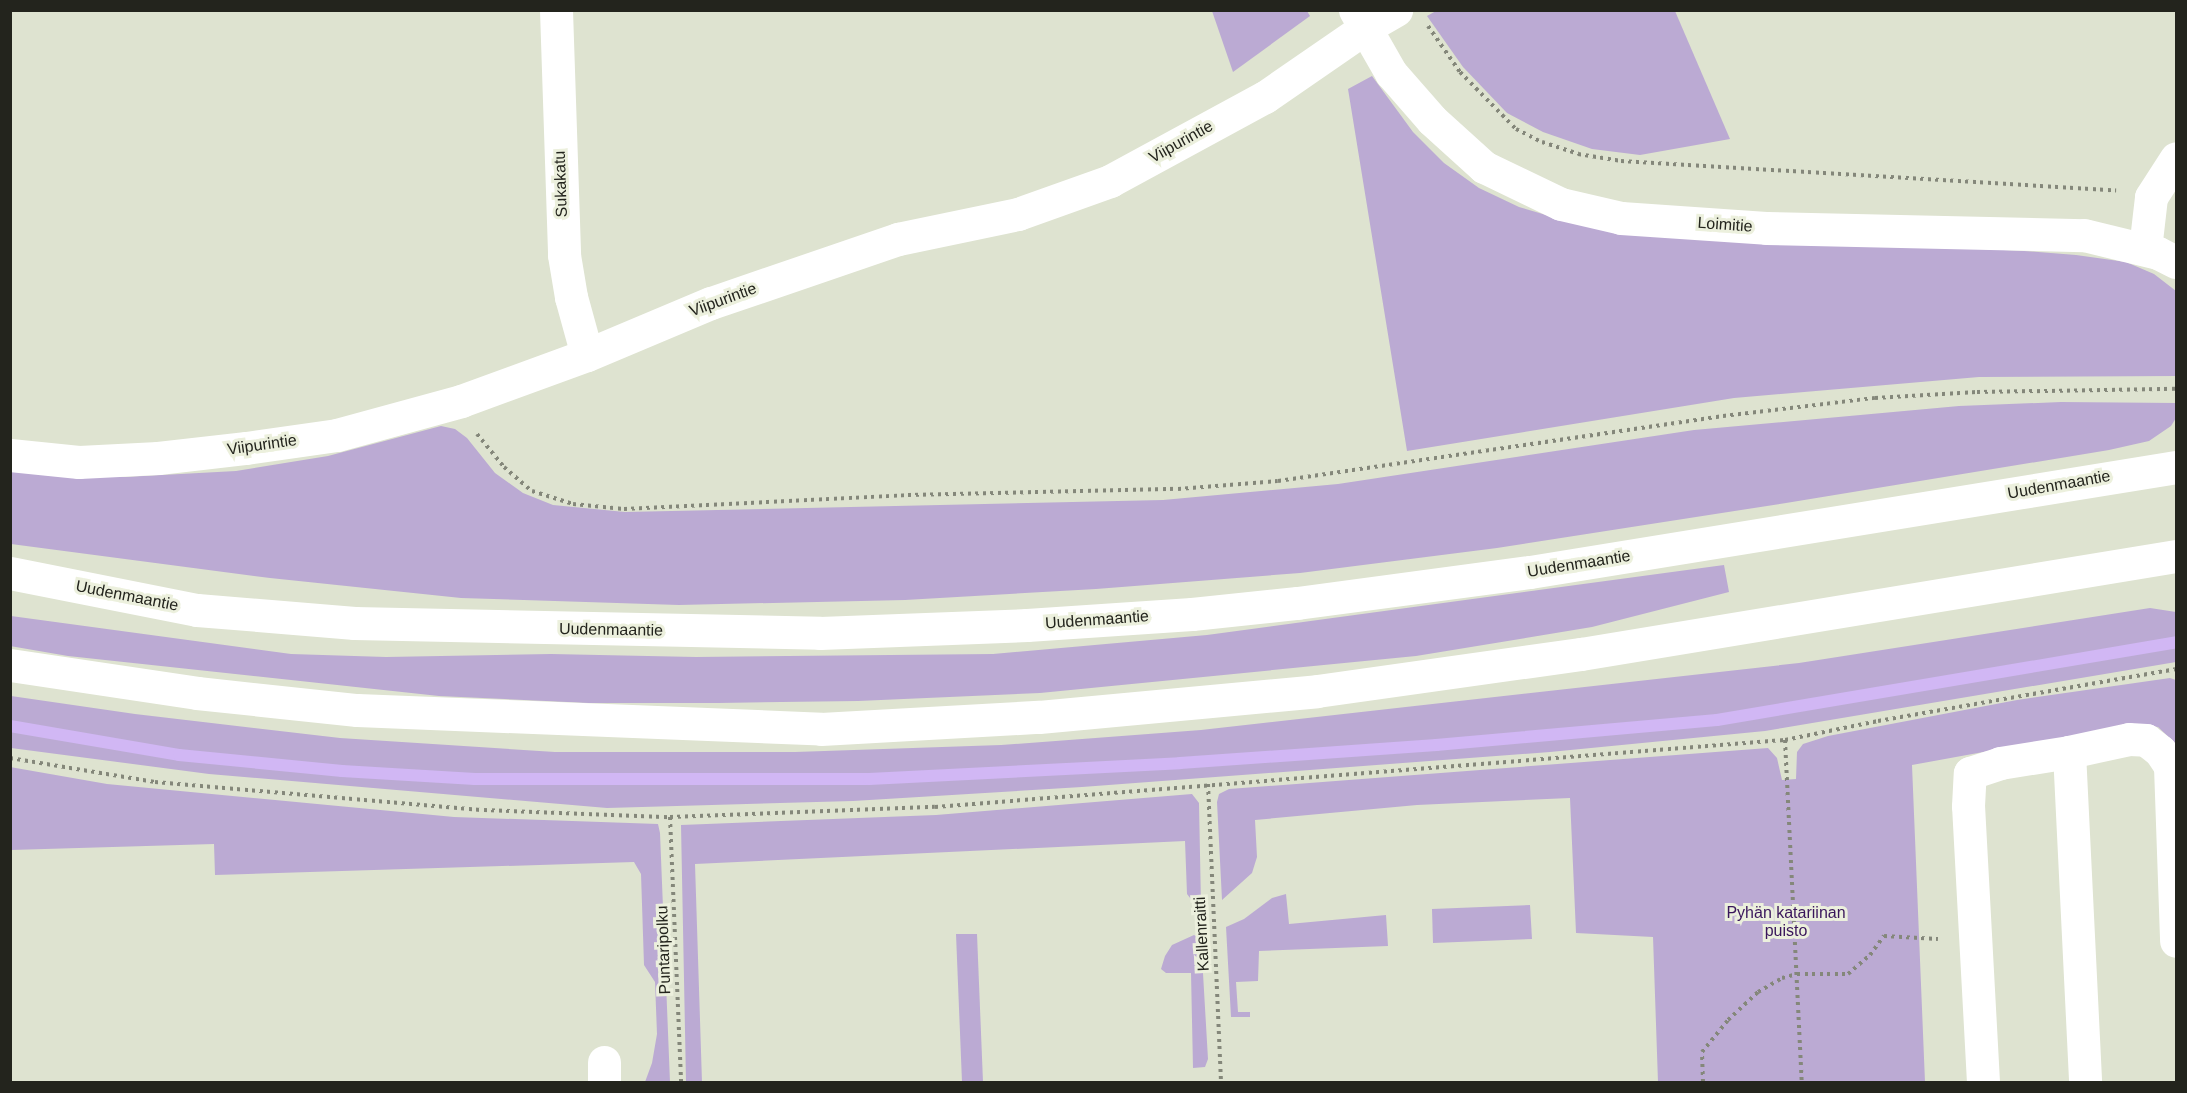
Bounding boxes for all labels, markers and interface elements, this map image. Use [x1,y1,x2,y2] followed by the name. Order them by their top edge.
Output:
[1146,117,1216,167] street label: Viipurintie
[550,150,572,218] street label: Sukakatu
[1697,214,1753,236] street label: Loimitie
[687,279,759,321] street label: Viipurintie
[226,431,298,459] street label: Viipurintie
[2006,467,2112,503] street label: Uudenmaantie
[1526,546,1632,582] street label: Uudenmaantie
[74,577,180,615] street label: Uudenmaantie
[1044,607,1150,633] street label: Uudenmaantie
[559,619,663,641] street label: Uudenmaantie
[1190,896,1214,972] street label: Kallenraitti
[1726,903,1846,941] park label: Pyhän katariinan puisto
[653,905,675,995] street label: Puntaripolku

